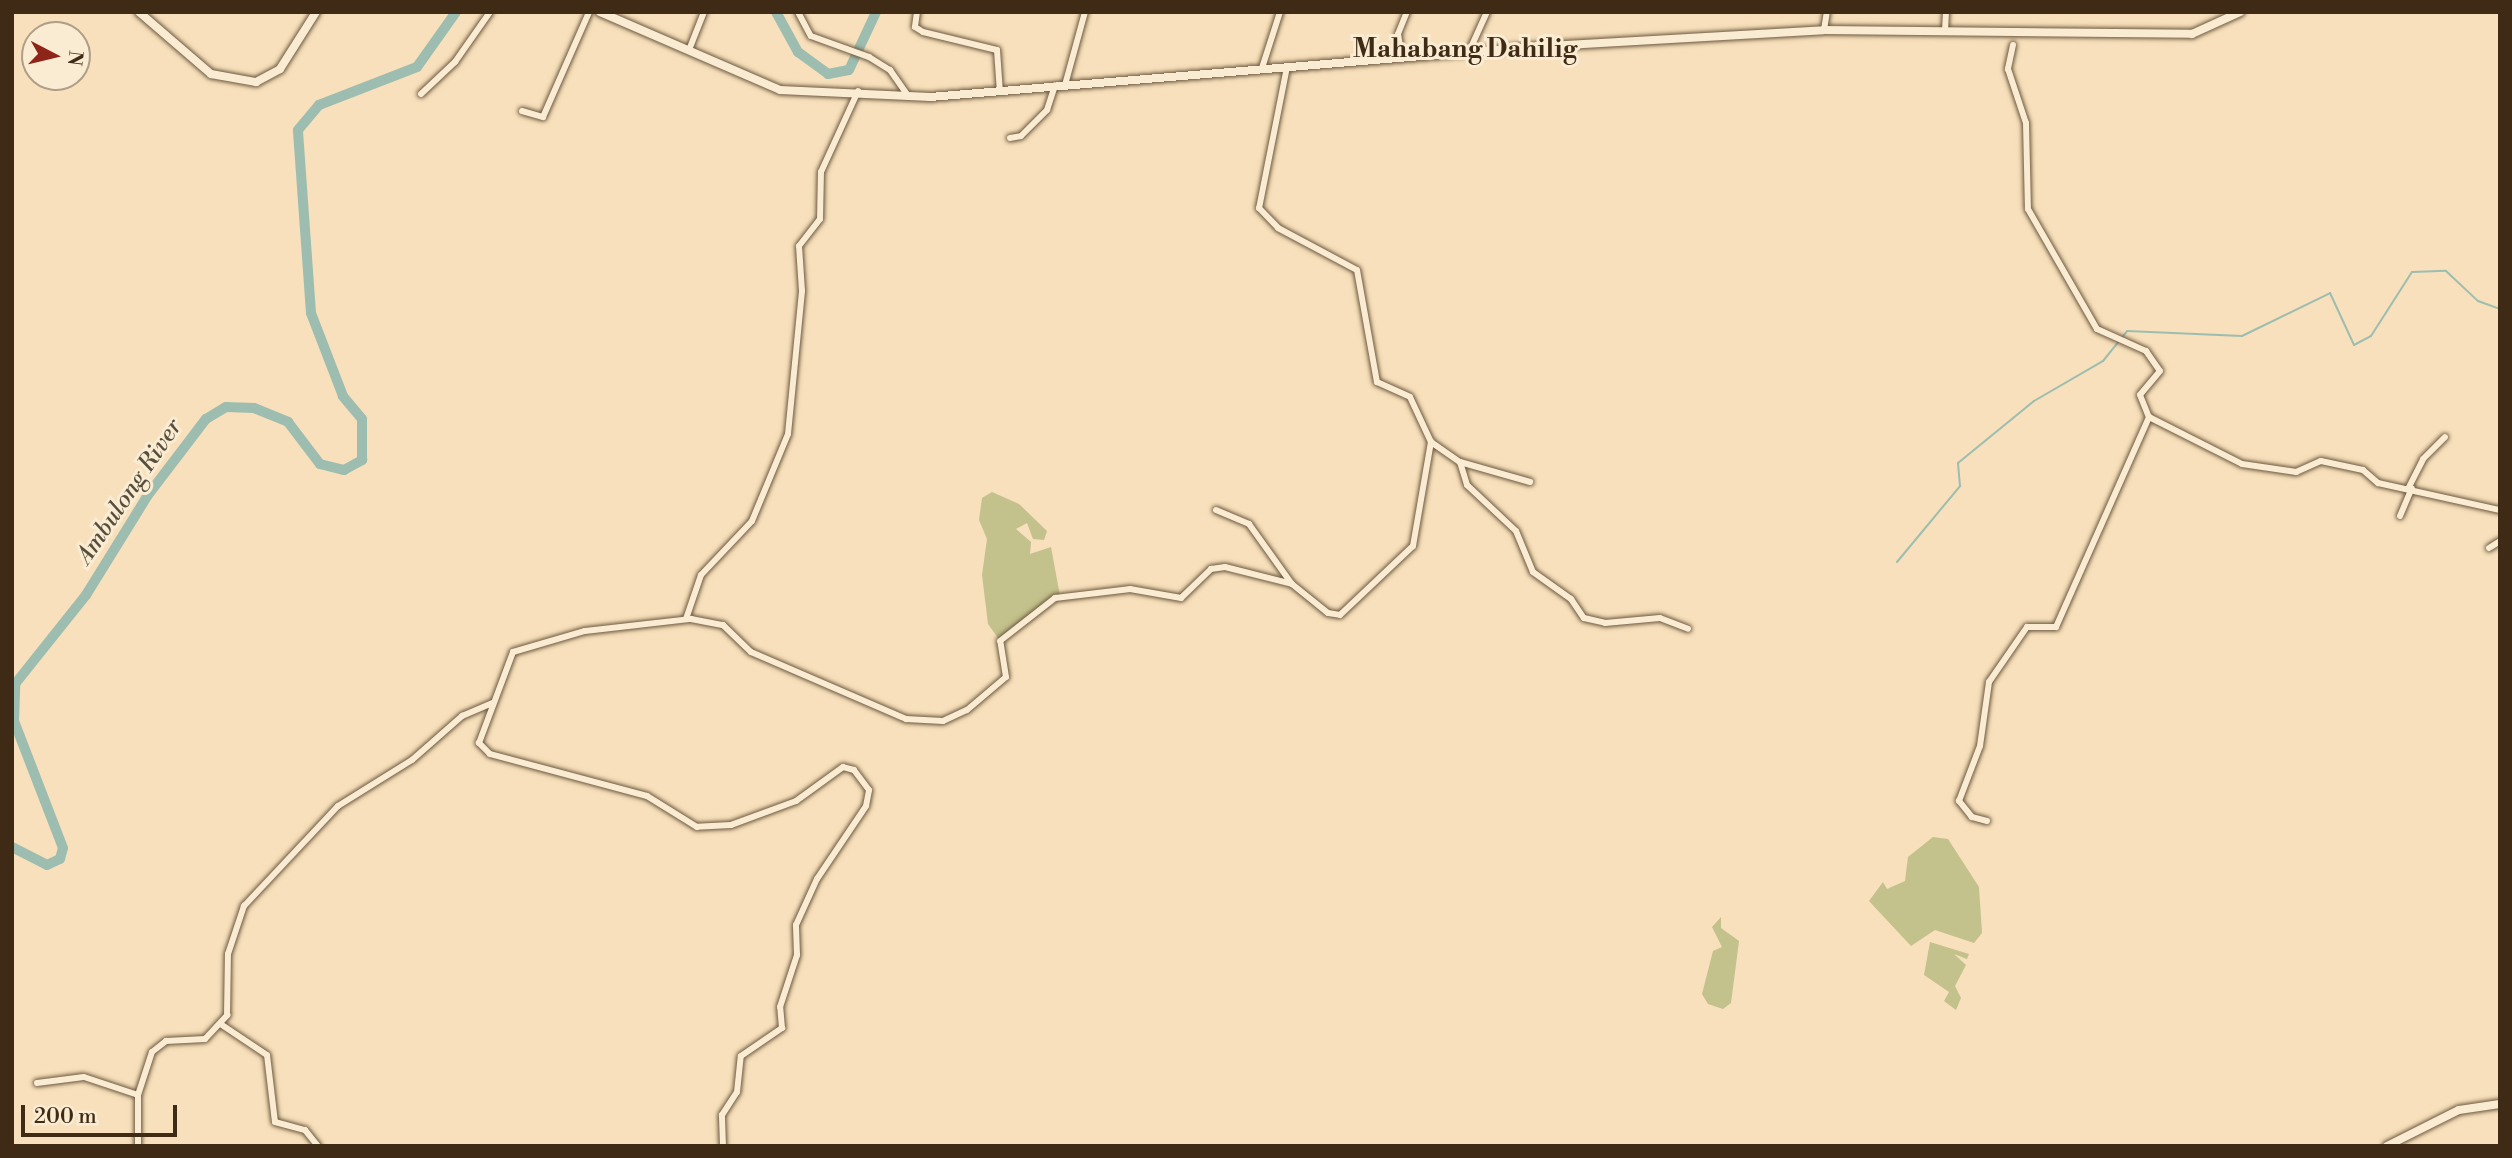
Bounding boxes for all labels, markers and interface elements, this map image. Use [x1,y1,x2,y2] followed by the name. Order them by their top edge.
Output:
[21,21,91,91] north arrow
[1353,34,1577,66] district label: Mahabang Dahilig
[62,49,88,67] text: N
[71,414,189,570] water label: Ambulong River
[24,1092,180,1136] scale bar
[34,1104,97,1130] text: 200 m

